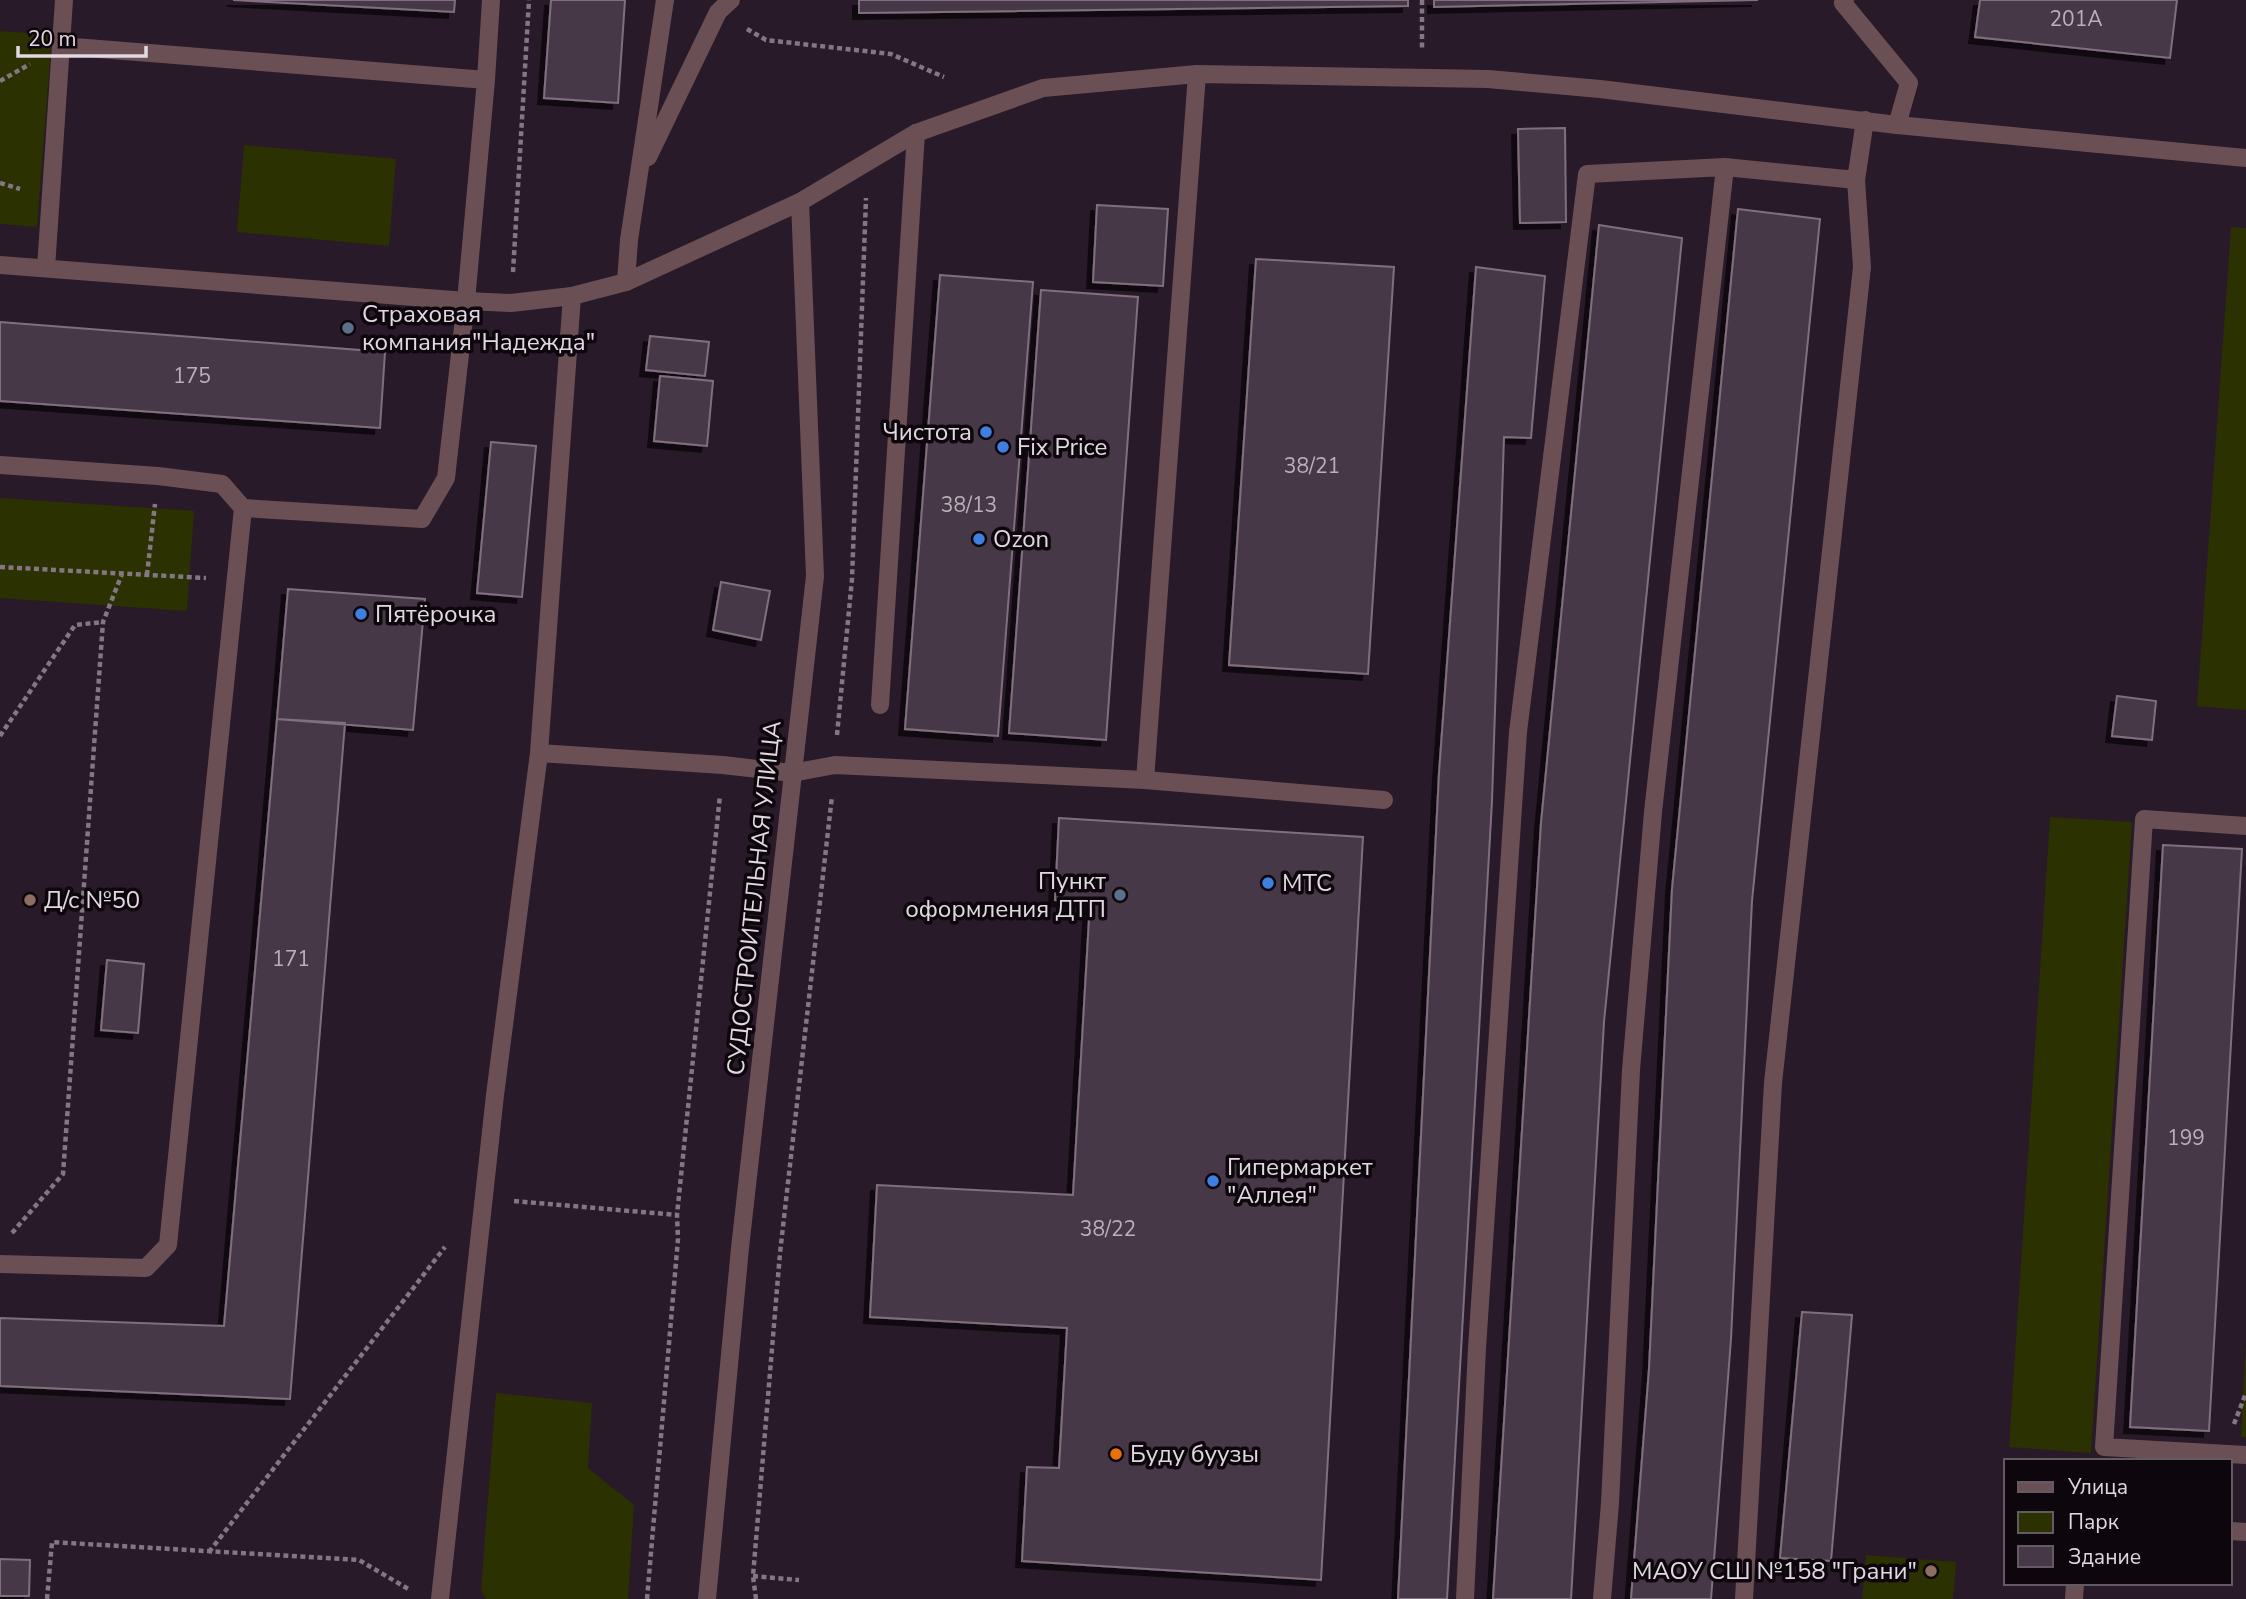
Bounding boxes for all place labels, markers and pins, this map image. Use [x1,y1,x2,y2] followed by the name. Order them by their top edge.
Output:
[362,298,595,358] place label: Страховая компания"Надежда"
[340,320,356,336] marker: Страховая компания"Надежда"
[883,416,972,448] place label: Чистота
[978,424,994,440] marker: Чистота
[1017,431,1107,463] place label: Fix Price
[995,439,1011,455] marker: Fix Price
[993,523,1049,555] place label: Ozon
[971,531,987,547] marker: Ozon
[375,598,496,630] place label: Пятёрочка
[353,606,369,622] marker: Пятёрочка
[905,865,1106,925] place label: Пункт оформления ДТП
[1282,867,1332,899] place label: МТС
[1260,875,1276,891] marker: МТС
[44,884,140,916] place label: Д/с №50
[1112,887,1128,903] marker: Пункт оформления ДТП
[22,892,38,908] marker: Д/с №50
[1227,1151,1373,1211] place label: Гипермаркет "Аллея"
[1205,1173,1221,1189] marker: Гипермаркет "Аллея"
[1130,1438,1259,1470] place label: Буду буузы
[1108,1446,1124,1462] marker: Буду буузы
[1632,1555,1917,1587] place label: МАОУ СШ №158 "Грани"
[1923,1563,1939,1579] marker: МАОУ СШ №158 "Грани"

